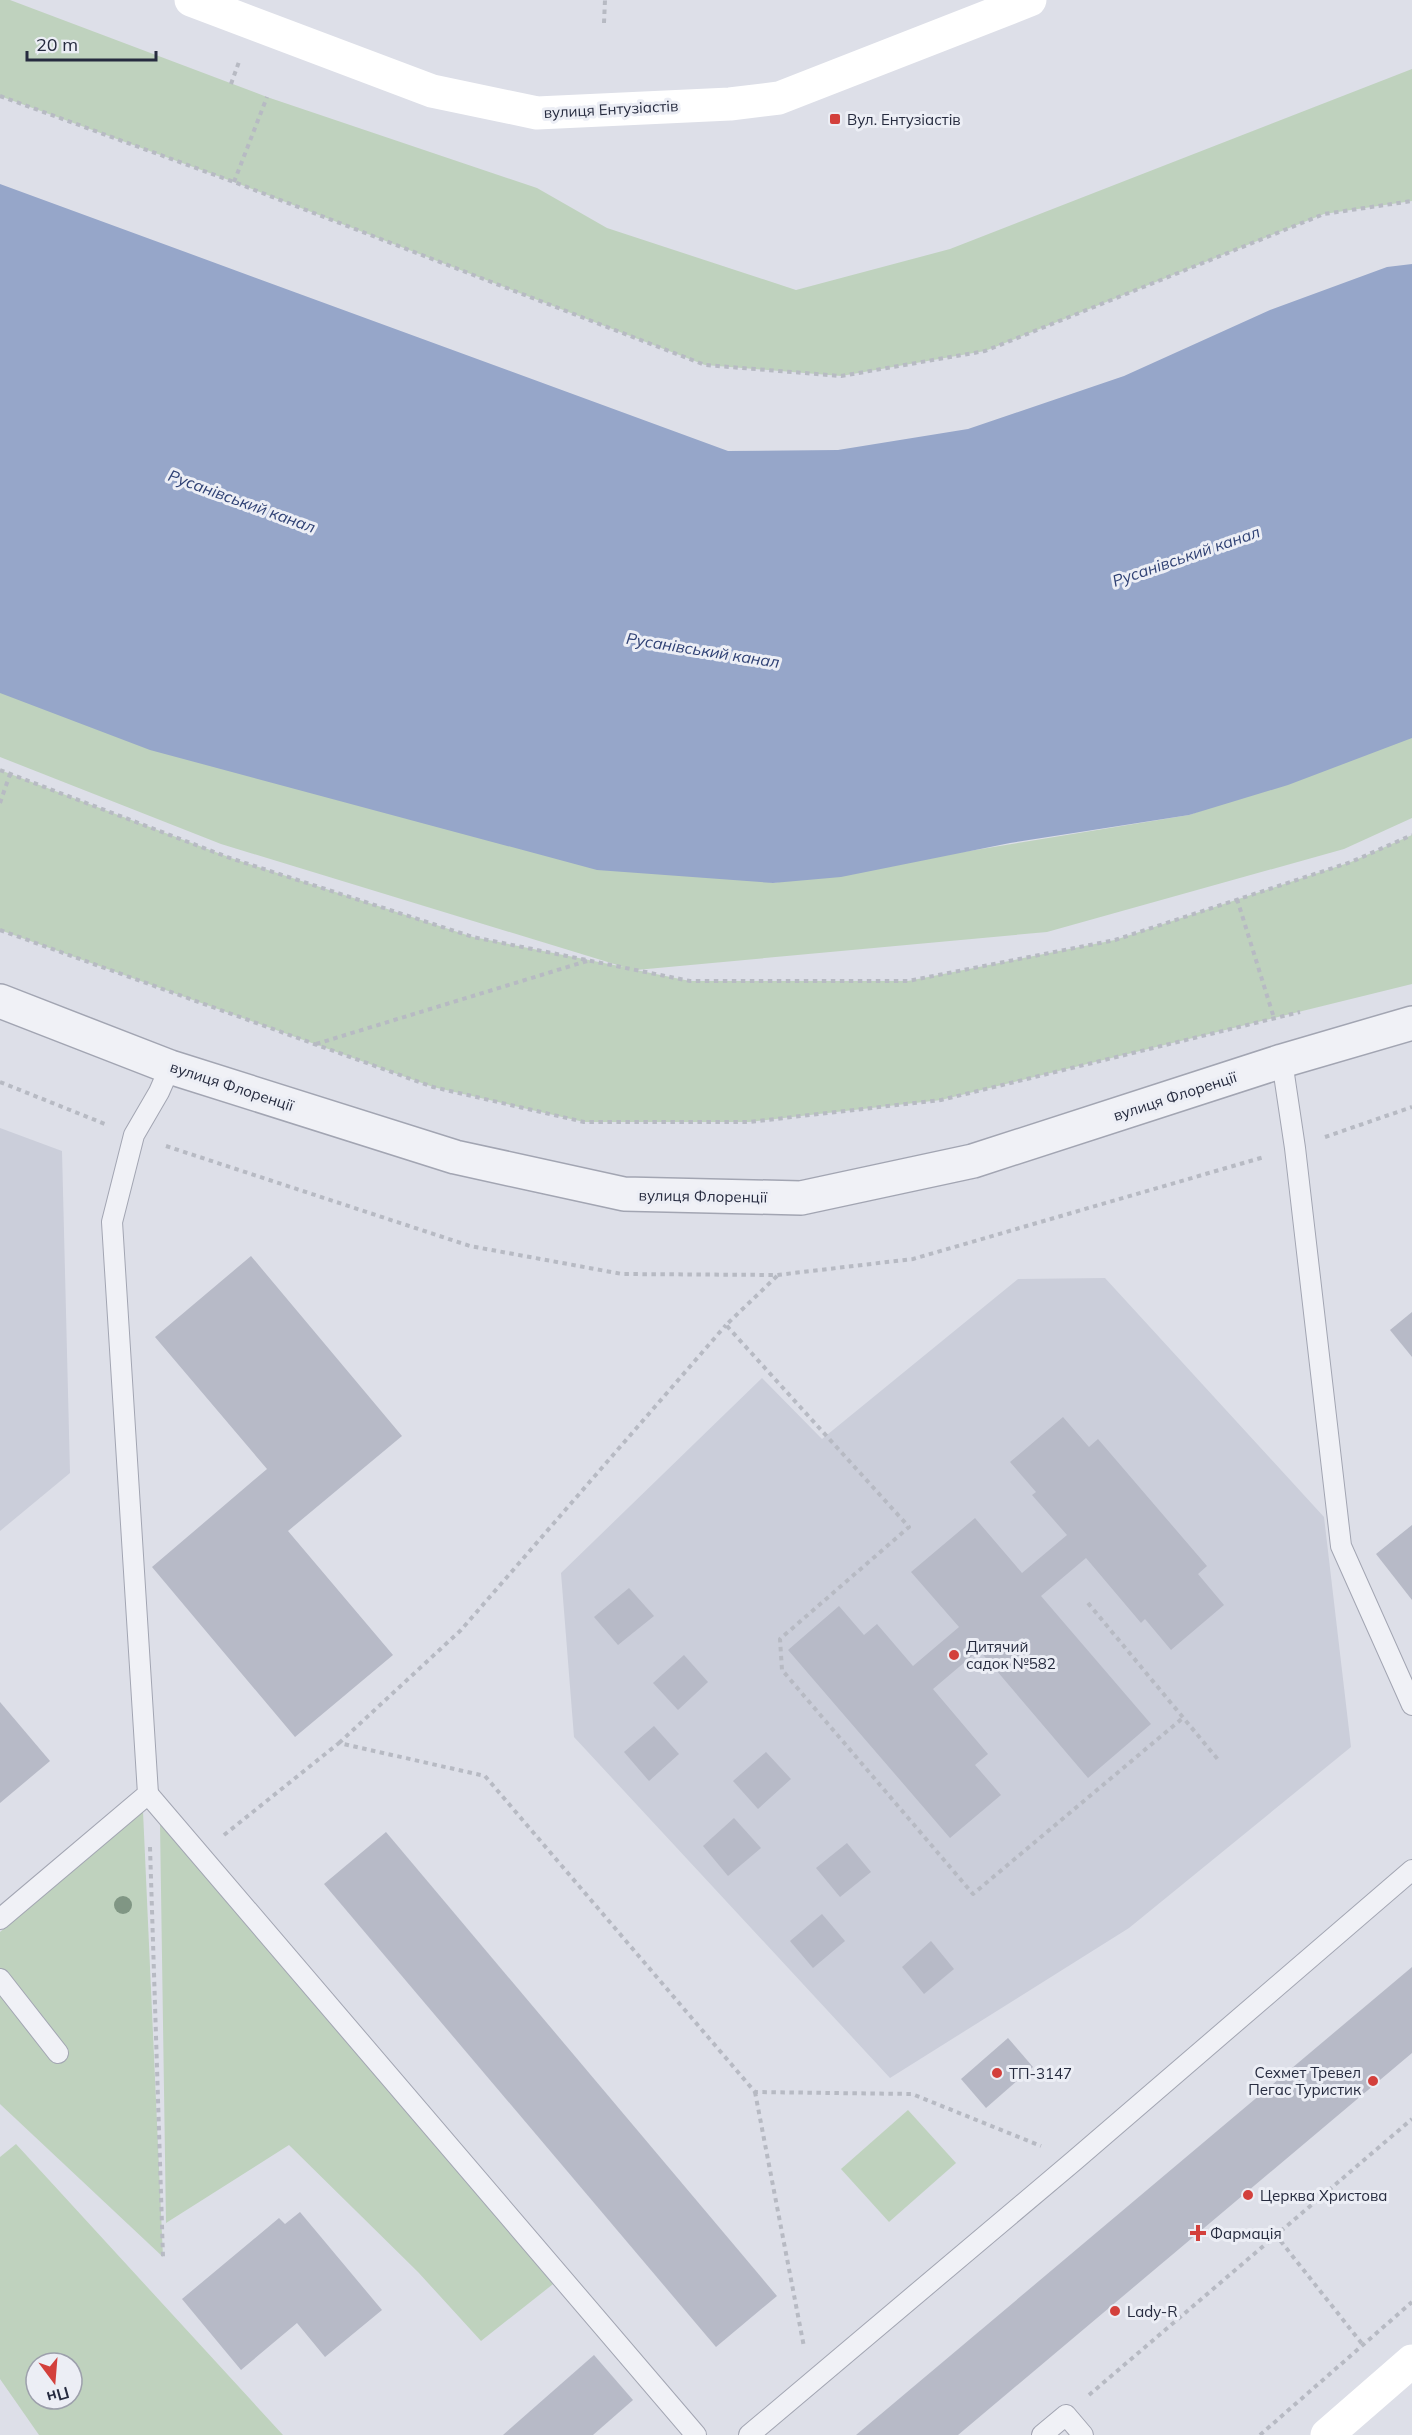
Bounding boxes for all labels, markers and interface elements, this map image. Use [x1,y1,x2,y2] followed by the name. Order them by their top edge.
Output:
[27,24,156,62] scale bar
[36,33,78,56] text: 20 m
[543,96,679,122] street label: вулиця Ентузіастів
[847,110,961,129] place label: Вул. Ентузіастів
[828,112,842,126] marker: Вул. Ентузіастів
[166,465,318,537] water label: Русанівський канал
[1109,521,1263,591] water label: Русанівський канал
[625,628,781,672] water label: Русанівський канал
[168,1057,296,1115] street label: вулиця Флоренції
[1111,1067,1239,1125] street label: вулиця Флоренції
[639,1185,768,1207] street label: вулиця Флоренції
[966,1637,1056,1673] place label: Дитячий садок №582
[947,1648,961,1662] marker: Дитячий садок №582
[1248,2063,1362,2099] place label: Сехмет Тревел Пегас Туристик
[1009,2064,1072,2083] place label: ТП-3147
[990,2066,1004,2080] marker: ТП-3147
[1366,2074,1380,2088] marker: Сехмет Тревел Пегас Туристик
[1260,2186,1388,2205] place label: Церква Христова
[1241,2188,1255,2202] marker: Церква Христова
[1210,2224,1282,2243] place label: Фармація
[1191,2226,1205,2240] marker: Фармація
[1127,2302,1178,2321] place label: Lady-R
[1108,2304,1122,2318] marker: Lady-R
[24,2351,84,2411] north arrow
[45,2383,72,2408] text: Пн

